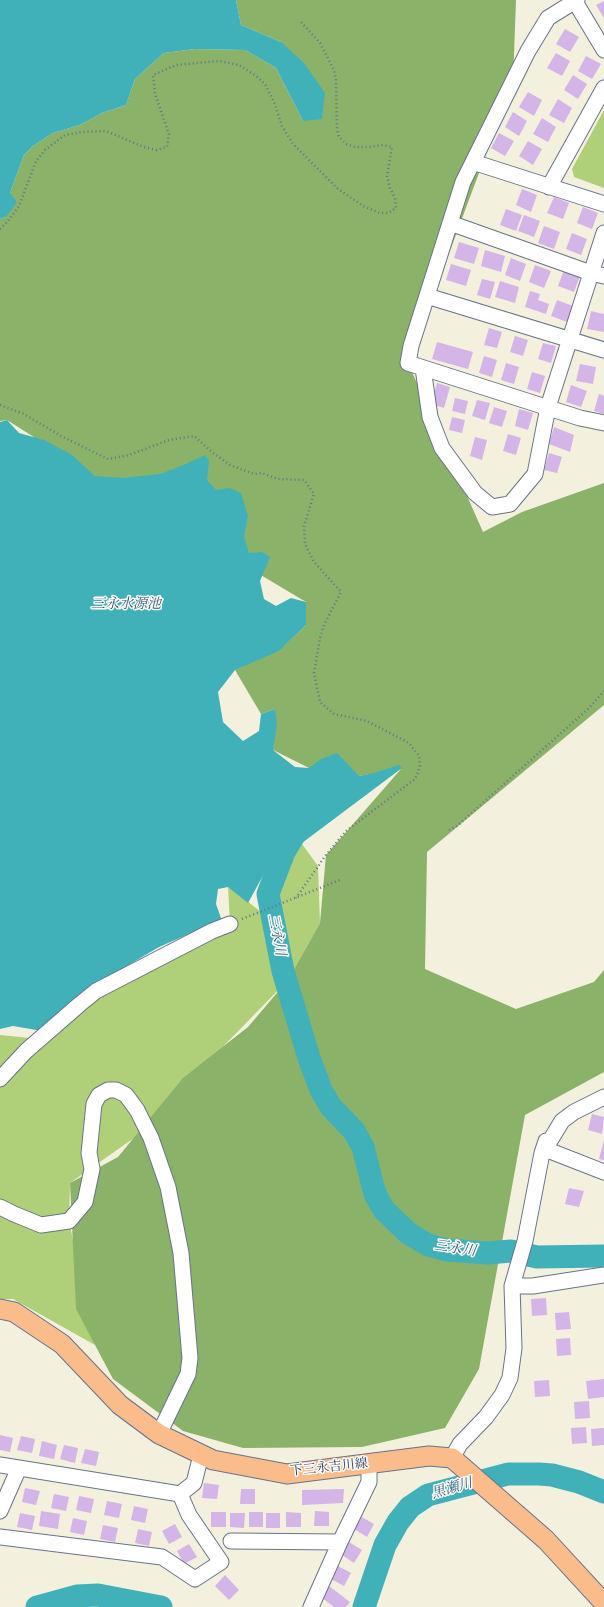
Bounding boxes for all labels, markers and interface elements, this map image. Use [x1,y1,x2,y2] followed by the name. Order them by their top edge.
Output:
[91,597,161,613] water label: 三永水源池
[264,913,288,957] water label: 三永川
[433,1238,477,1260] water label: 三永川
[289,1456,369,1480] street label: 下三永吉川線
[429,1475,475,1503] water label: 黒瀬川

